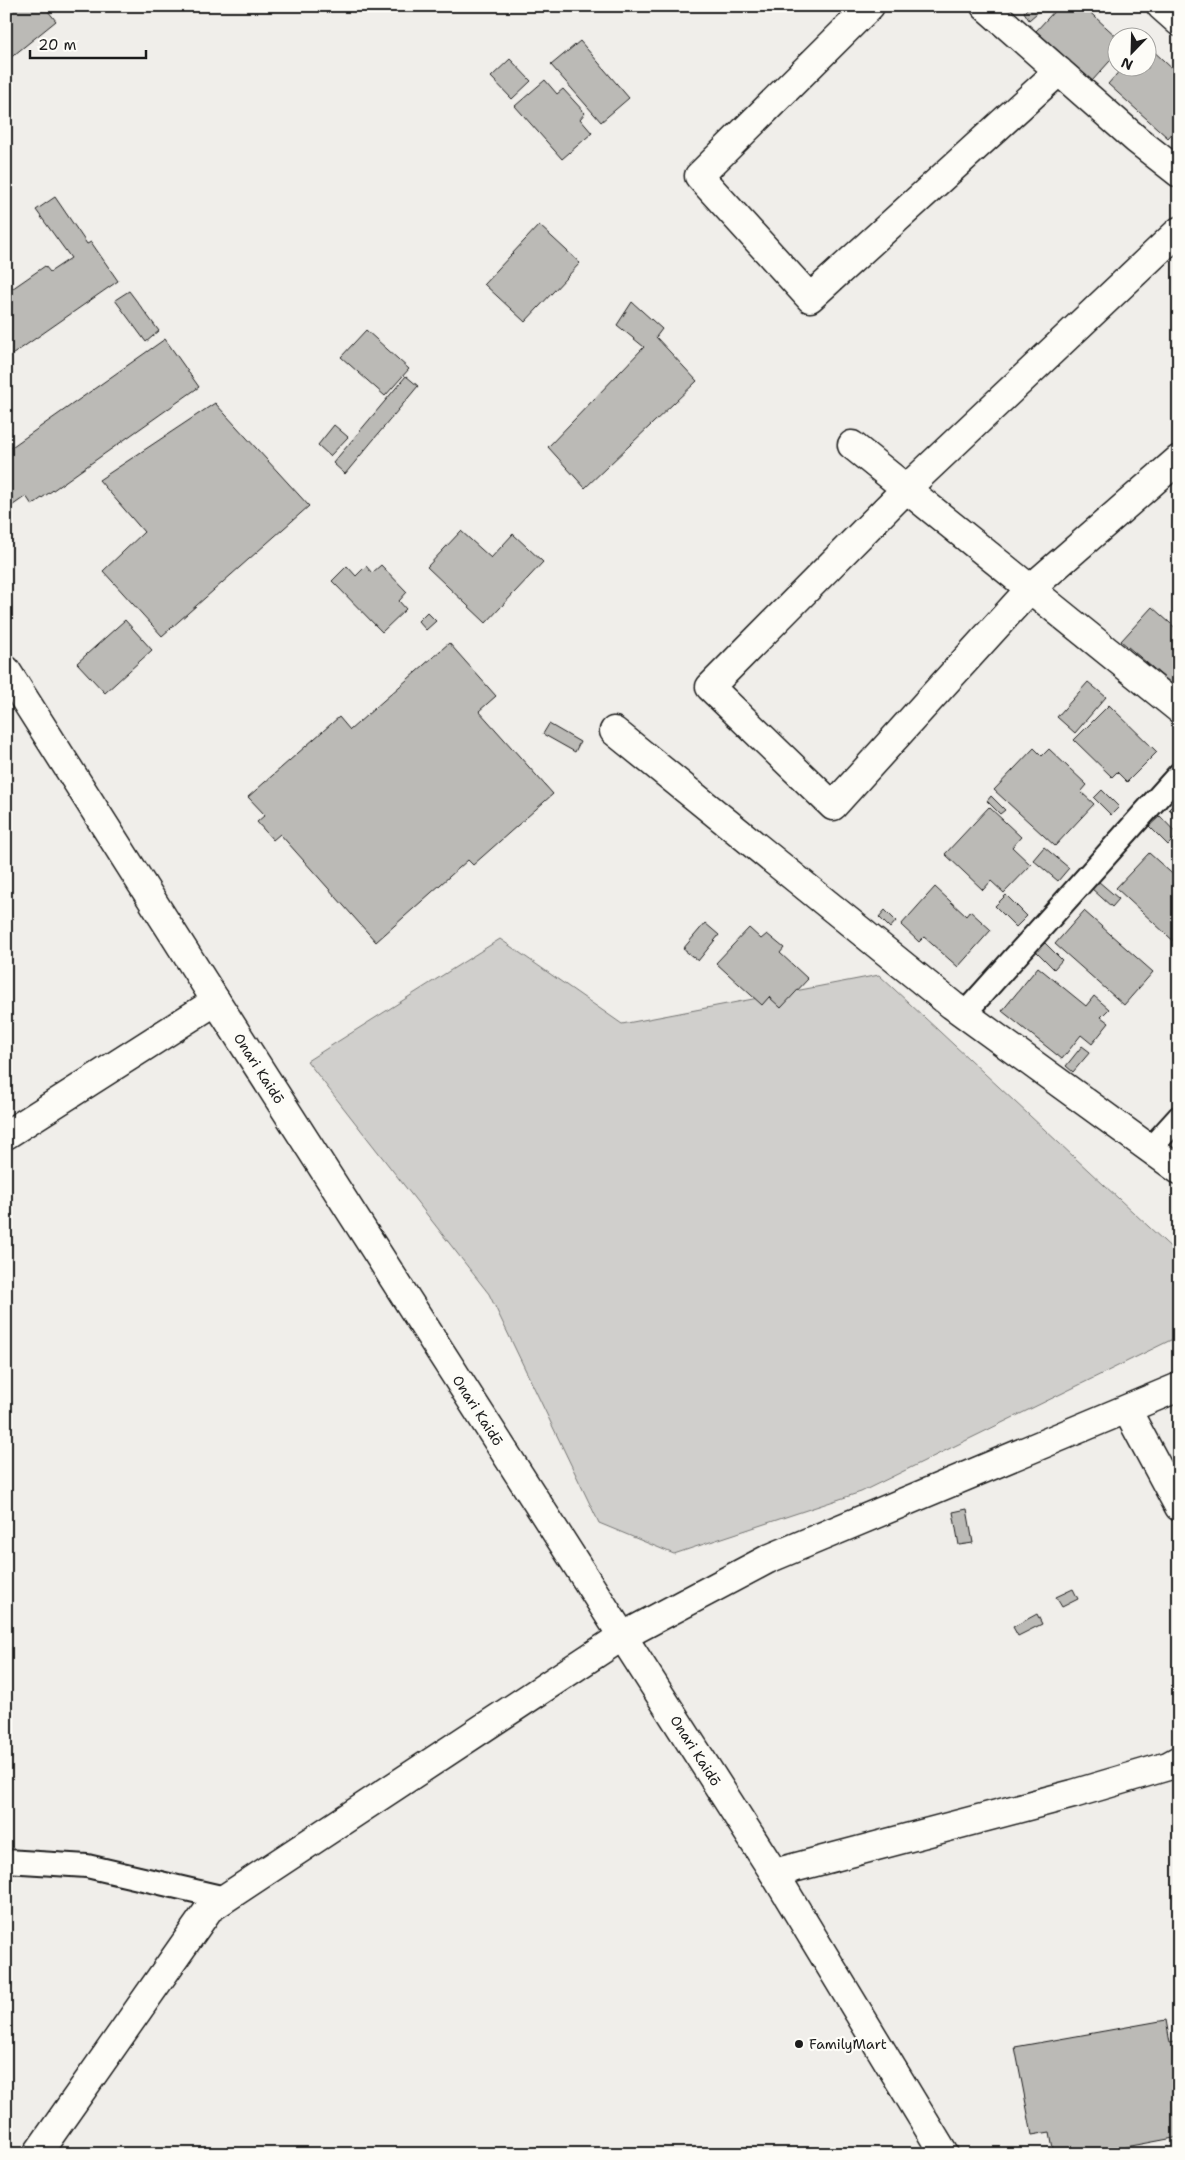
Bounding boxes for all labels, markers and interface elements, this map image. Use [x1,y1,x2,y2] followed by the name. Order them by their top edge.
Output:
[30,28,146,60] scale bar
[1108,28,1158,78] north arrow
[38,35,77,55] text: 20 m
[1118,54,1136,74] text: N
[230,1030,288,1107] street label: Onari Kaidō
[449,1372,507,1449] street label: Onari Kaidō
[666,1712,725,1789] street label: Onari Kaidō
[809,2035,887,2053] place label: FamilyMart
[793,2038,805,2050] marker: FamilyMart

